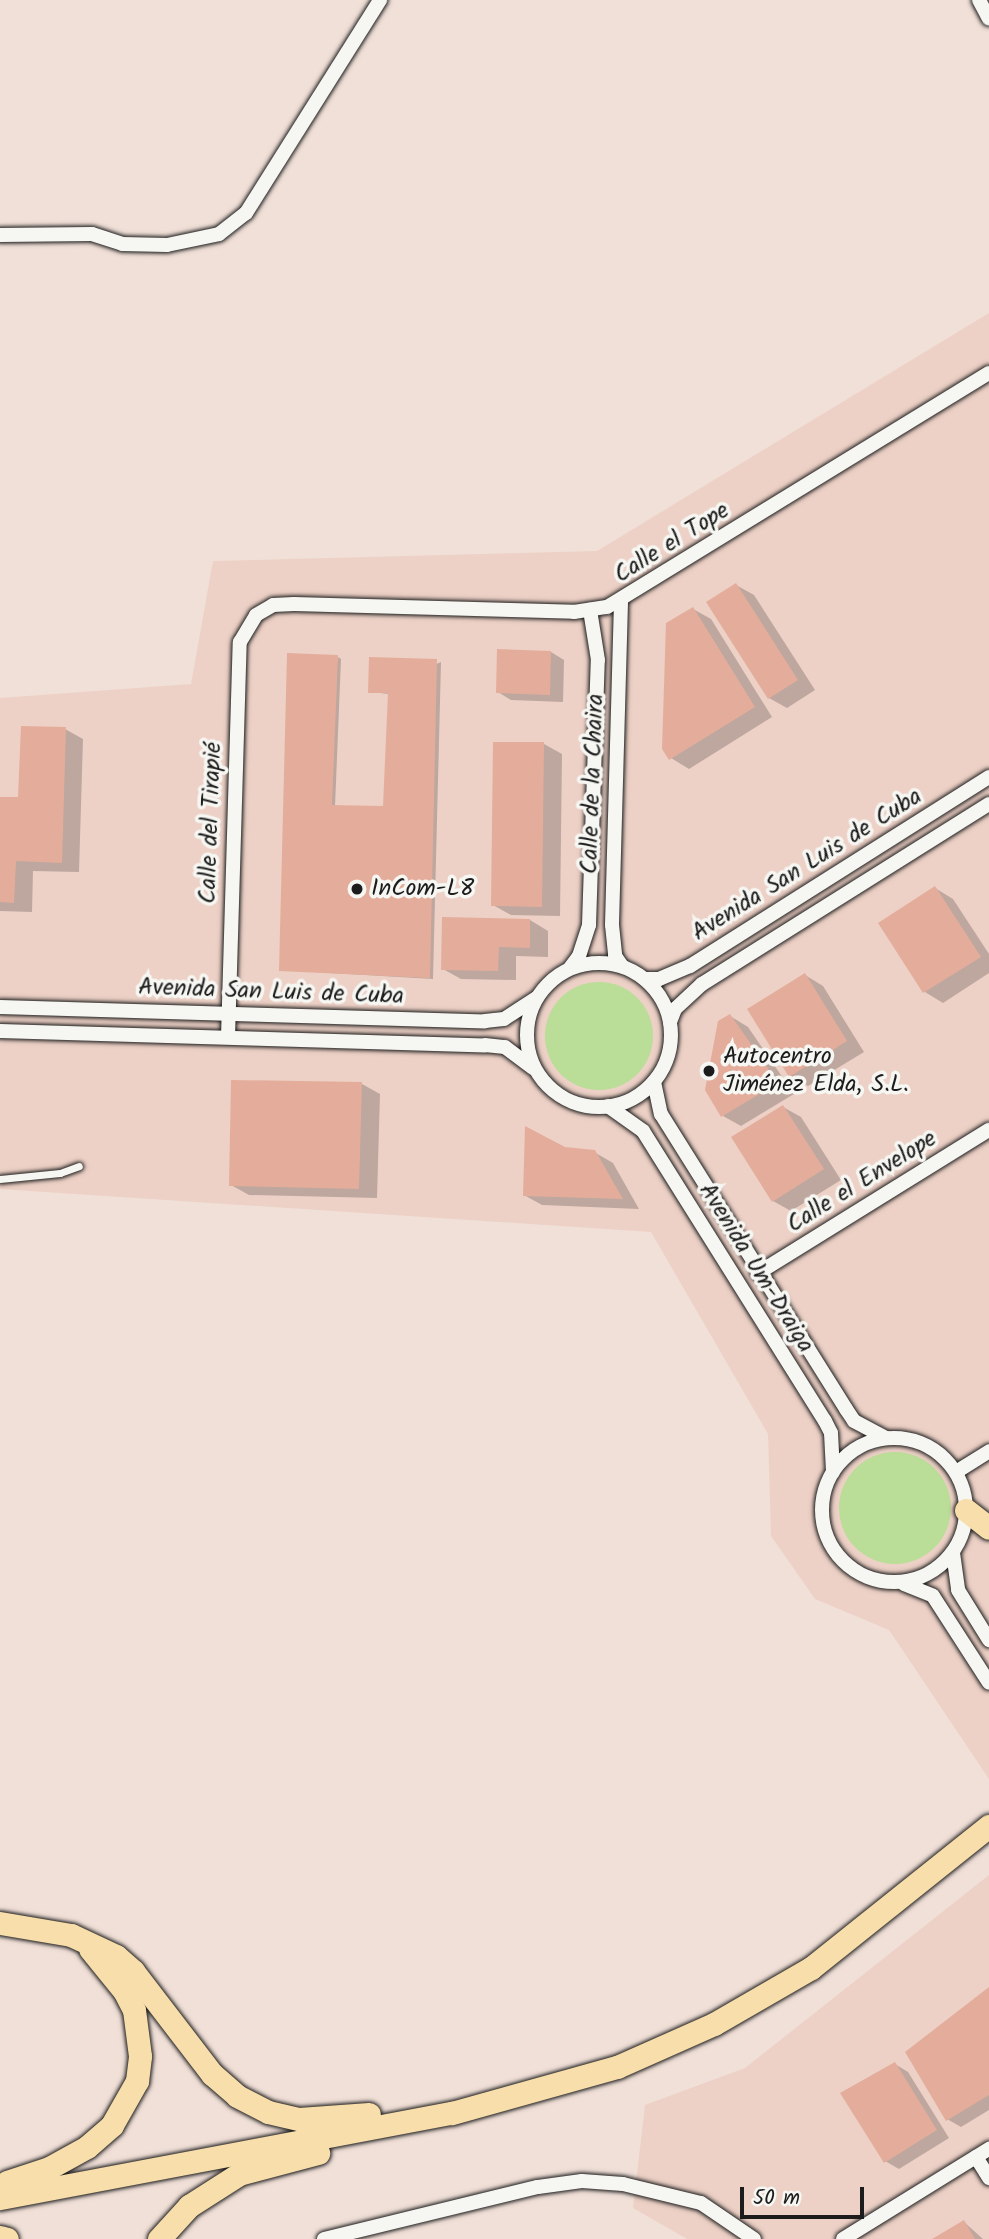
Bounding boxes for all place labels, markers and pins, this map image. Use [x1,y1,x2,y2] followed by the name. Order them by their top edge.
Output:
[371,875,474,903] place label: InCom-L8
[349,881,365,897] marker: InCom-L8
[723,1043,909,1099] place label: Autocentro Jiménez Elda, S.L.
[701,1063,717,1079] marker: Autocentro Jiménez Elda, S.L.

